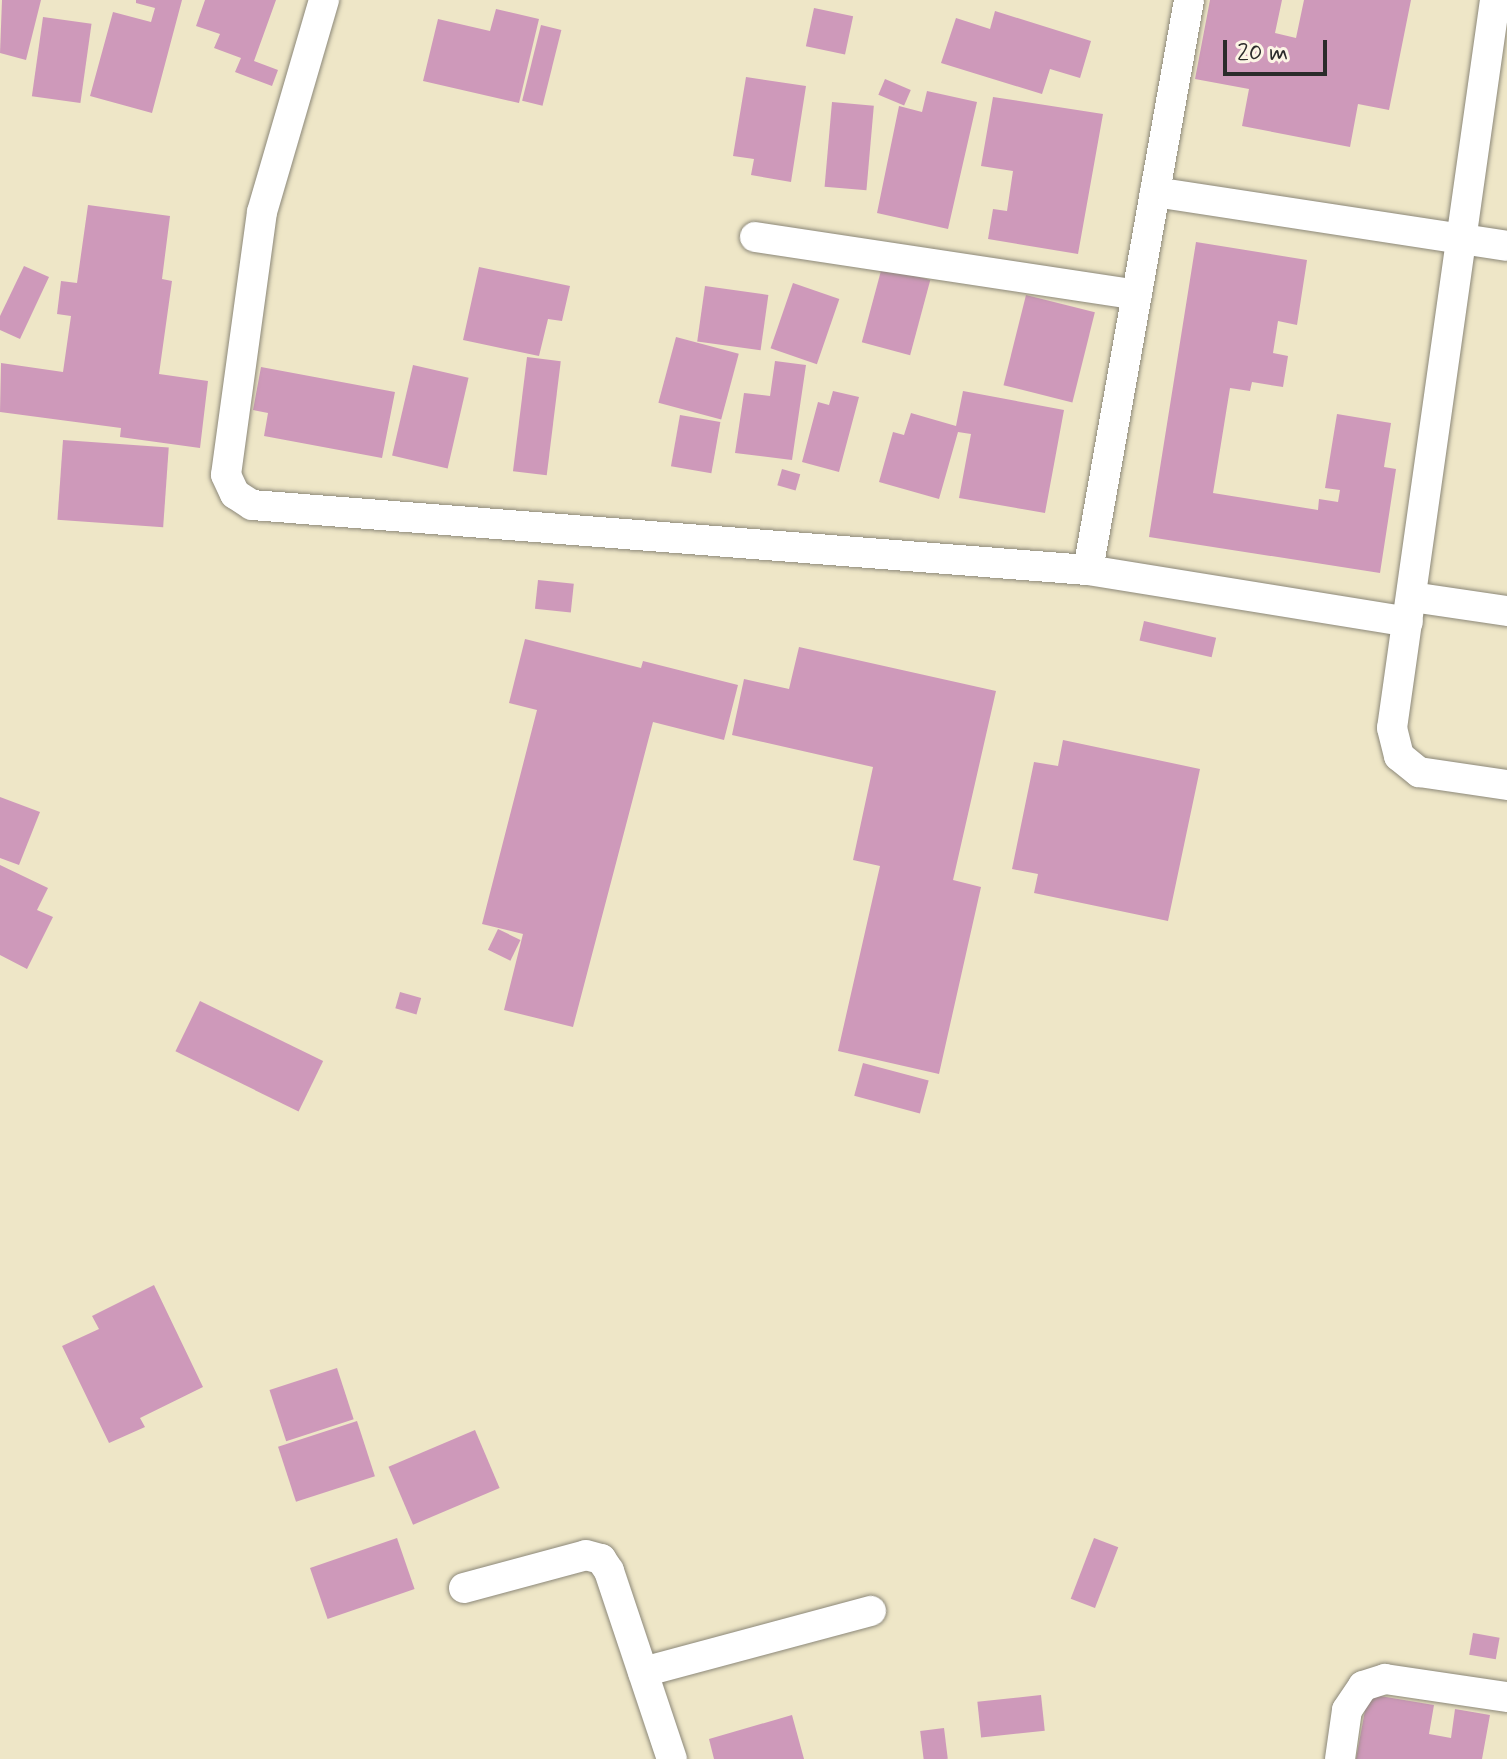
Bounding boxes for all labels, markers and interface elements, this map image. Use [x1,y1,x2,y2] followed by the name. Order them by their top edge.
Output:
[1227,24,1331,74] scale bar
[1237,38,1288,69] text: 20 m

